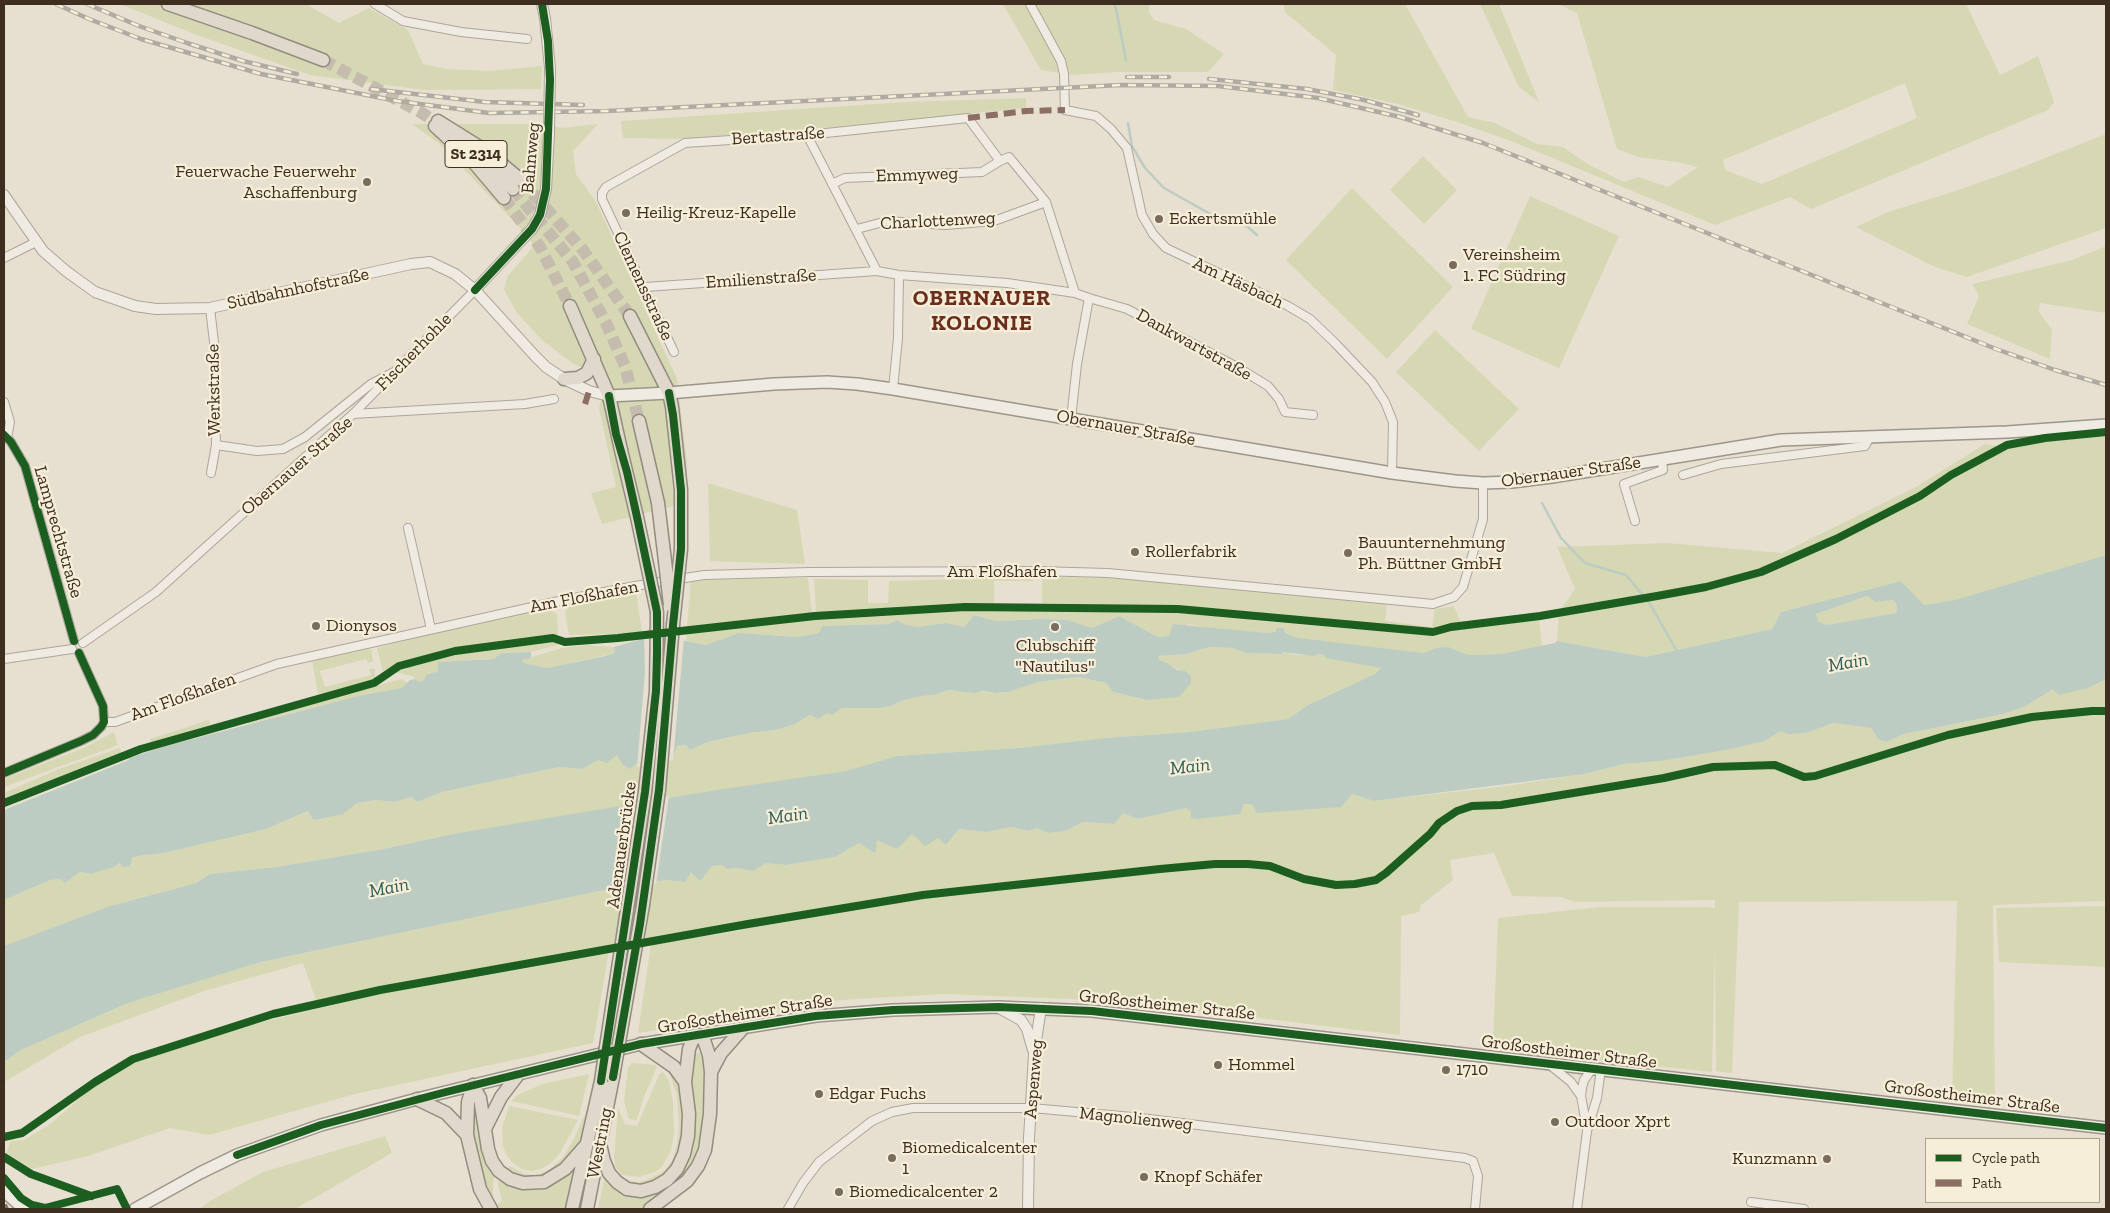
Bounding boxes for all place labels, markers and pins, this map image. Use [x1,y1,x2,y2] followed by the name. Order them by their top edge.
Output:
[175,161,357,203] place label: Feuerwache Feuerwehr Aschaffenburg
[361,176,373,188] marker: Feuerwache Feuerwehr Aschaffenburg
[636,202,796,224] place label: Heilig-Kreuz-Kapelle
[620,207,632,219] marker: Heilig-Kreuz-Kapelle
[1169,208,1277,230] place label: Eckertsmühle
[1153,213,1165,225] marker: Eckertsmühle
[1463,244,1566,286] place label: Vereinsheim 1. FC Südring
[1447,259,1459,271] marker: Vereinsheim 1. FC Südring
[1358,532,1505,574] place label: Bauunternehmung Ph. Büttner GmbH
[1145,541,1237,563] place label: Rollerfabrik
[1129,546,1141,558] marker: Rollerfabrik
[1342,547,1354,559] marker: Bauunternehmung Ph. Büttner GmbH
[326,615,397,637] place label: Dionysos
[310,620,322,632] marker: Dionysos
[1049,621,1061,633] marker: Clubschiff "Nautilus"
[1015,635,1095,678] place label: Clubschiff "Nautilus"
[1228,1054,1295,1076] place label: Hommel
[1212,1059,1224,1071] marker: Hommel
[1456,1059,1488,1081] place label: 1710
[1440,1064,1452,1076] marker: 1710
[829,1083,926,1105] place label: Edgar Fuchs
[813,1088,825,1100] marker: Edgar Fuchs
[1565,1111,1670,1133] place label: Outdoor Xprt
[1549,1116,1561,1128] marker: Outdoor Xprt
[902,1137,1038,1180] place label: Biomedicalcenter 1
[1732,1148,1817,1170] place label: Kunzmann
[886,1152,898,1164] marker: Biomedicalcenter 1
[1821,1153,1833,1165] marker: Kunzmann
[1154,1166,1263,1188] place label: Knopf Schäfer
[1138,1171,1150,1183] marker: Knopf Schäfer
[849,1181,998,1203] place label: Biomedicalcenter 2
[833,1186,845,1198] marker: Biomedicalcenter 2

